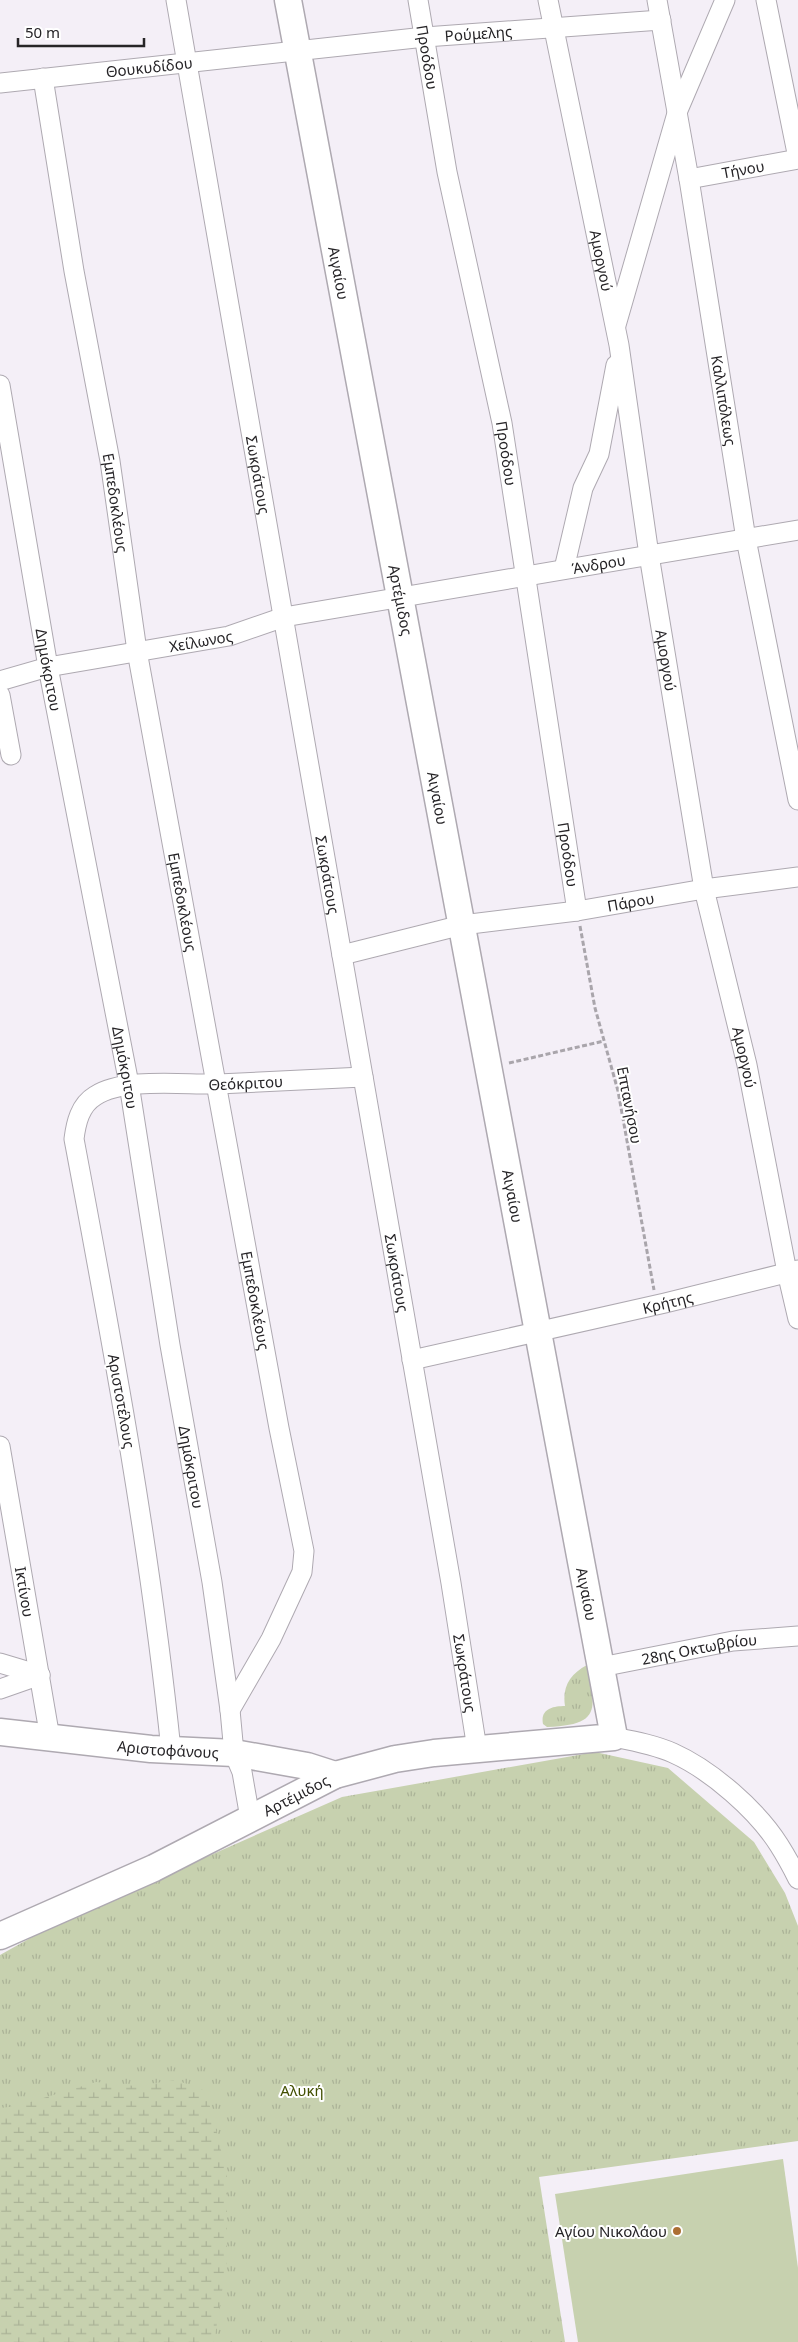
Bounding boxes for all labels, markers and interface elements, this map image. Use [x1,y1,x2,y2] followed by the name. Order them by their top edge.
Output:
[18,15,144,47] scale bar
[444,21,513,46] street label: Ρούμελης
[25,22,60,42] text: 50 m
[412,23,443,91] street label: Προόδου
[105,52,194,81] street label: Θουκυδίδου
[720,155,766,183] street label: Τήνου
[586,228,618,293] street label: Αμοργού
[324,245,354,301] street label: Αιγαίου
[707,354,741,447] street label: Καλλιπόλεως
[492,420,521,487] street label: Προόδου
[242,434,275,516] street label: Σωκράτους
[99,451,133,554] street label: Εμπεδοκλέους
[570,549,627,578] street label: Άνδρου
[384,563,418,637] street label: Αρτέμιδος
[167,626,234,656] street label: Χείλωνος
[32,627,66,713] street label: Δημόκριτου
[651,628,681,693] street label: Αμοργού
[423,770,453,826] street label: Αιγαίου
[554,821,583,888] street label: Προόδου
[311,834,345,916] street label: Σωκράτους
[164,851,202,953] street label: Εμπεδοκλέους
[606,888,656,916] street label: Πάρου
[108,1024,143,1110] street label: Δημόκριτου
[728,1025,761,1090] street label: Αμοργού
[613,1065,647,1145] street label: Επτανήσου
[208,1071,283,1094] street label: Θεόκριτου
[498,1168,528,1224] street label: Αιγαίου
[380,1232,414,1314] street label: Σωκράτους
[237,1249,275,1352] street label: Εμπεδοκλέους
[640,1286,695,1318] street label: Κρήτης
[104,1352,140,1450] street label: Αριστοτέλους
[174,1424,209,1510] street label: Δημόκριτου
[11,1565,39,1619] street label: Ικτίνου
[572,1566,602,1622] street label: Αιγαίου
[640,1629,758,1669] street label: 28ης Οκτωβρίου
[449,1632,481,1714] street label: Σωκράτους
[116,1735,219,1762] street label: Αριστοφάνους
[259,1770,333,1820] street label: Αρτέμιδος
[280,2080,324,2100] park label: Αλυκή
[555,2221,667,2241] place label: Αγίου Νικολάου
[671,2225,683,2237] marker: Αγίου Νικολάου

